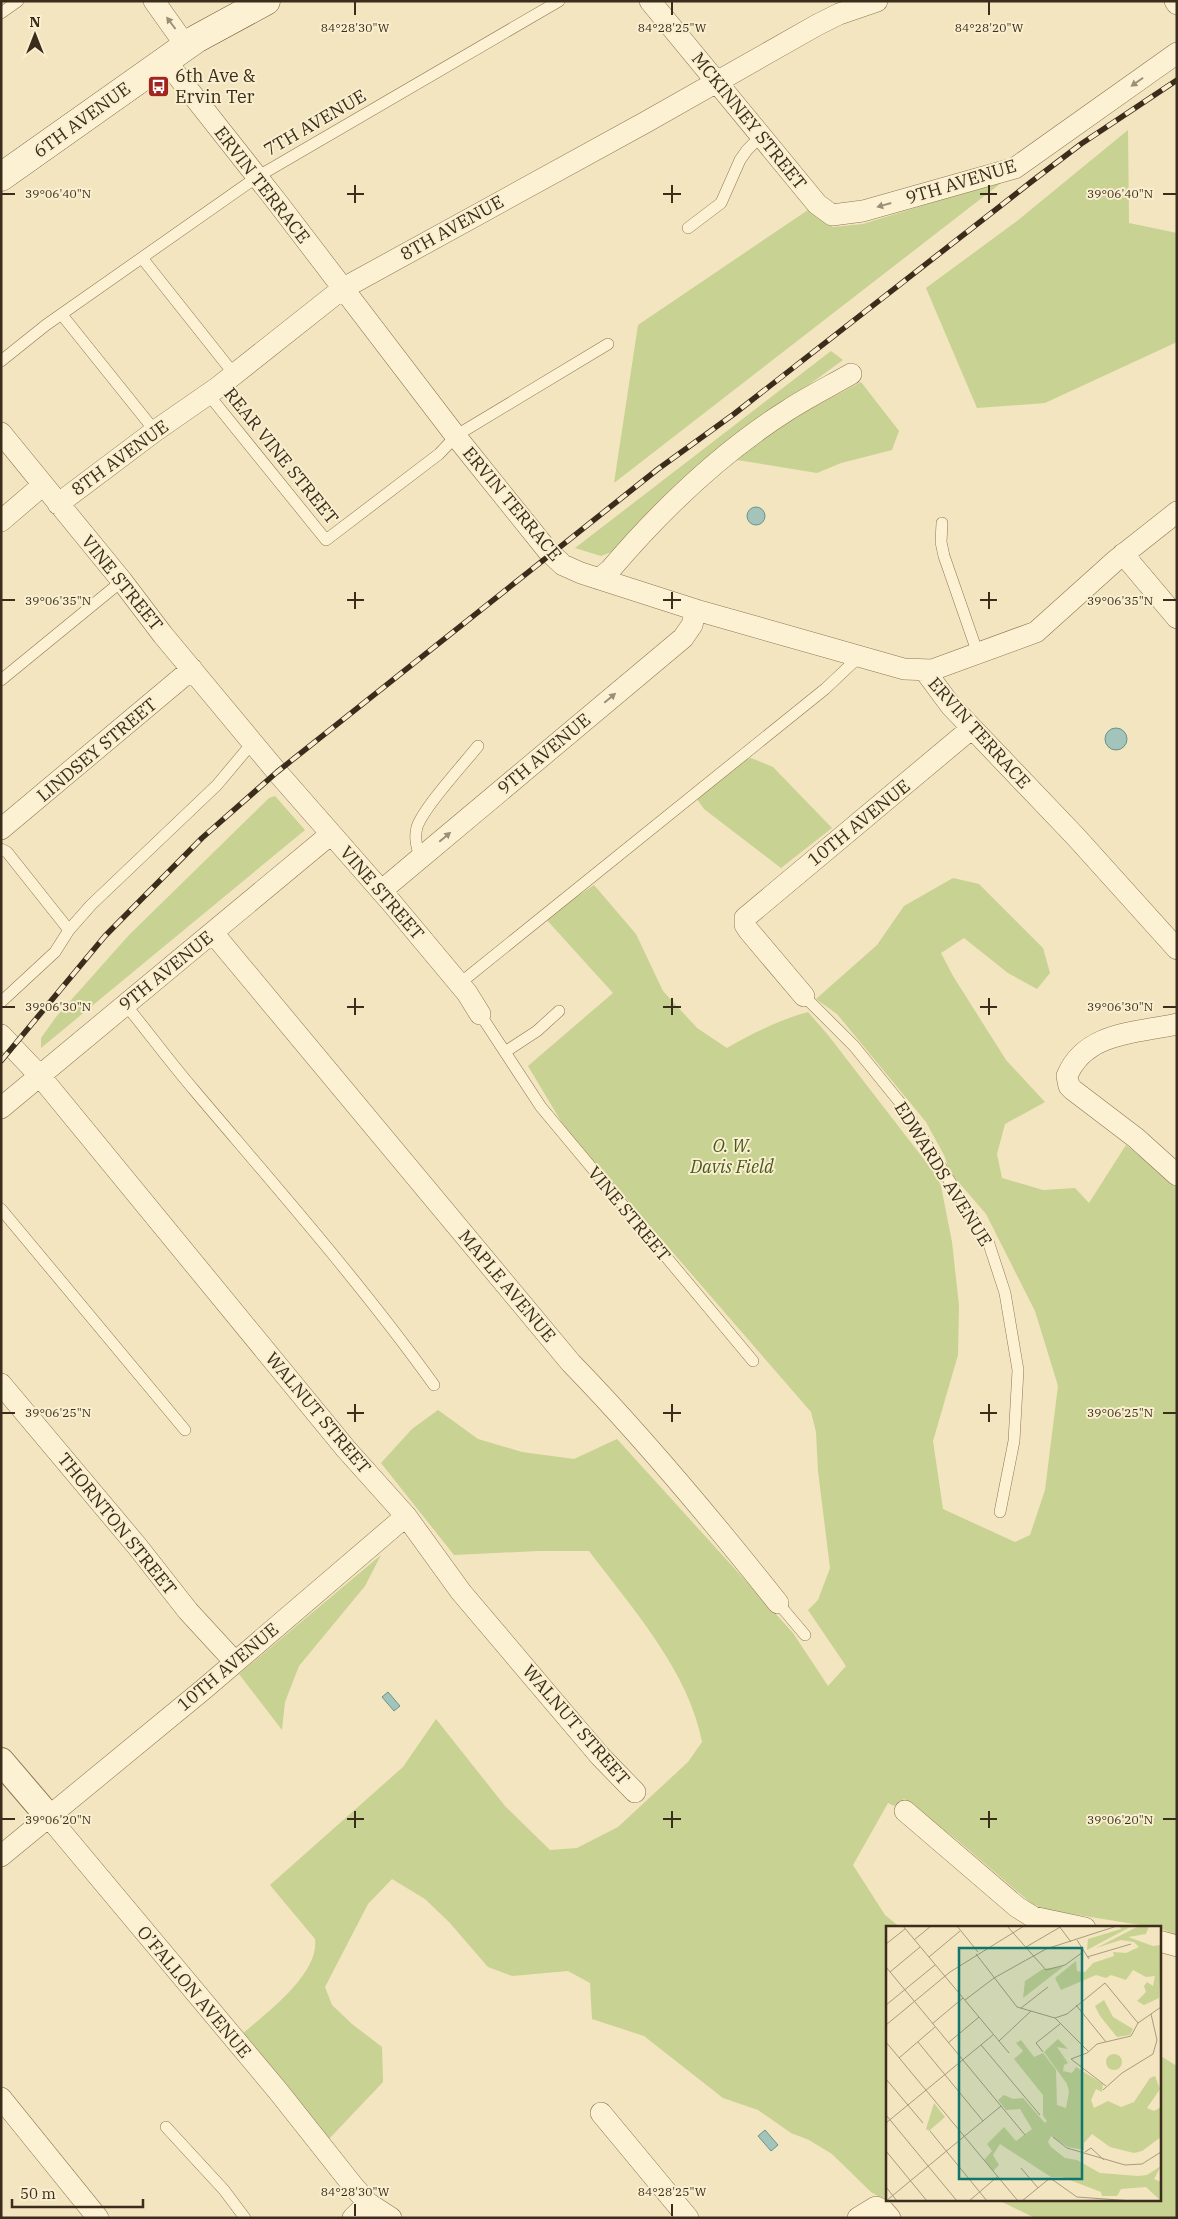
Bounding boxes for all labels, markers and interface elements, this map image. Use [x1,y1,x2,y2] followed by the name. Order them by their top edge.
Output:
[10,10,60,60] north arrow
[29,13,41,31] text: N
[165,17,176,30] one-way arrow
[321,20,390,35] text: 84°28'30"W
[638,20,707,35] text: 84°28'25"W
[955,20,1024,35] text: 84°28'20"W
[687,47,812,194] street label: MCKINNEY STREET
[175,64,256,108] place label: 6th Ave & Ervin Ter
[147,74,171,98] bus stop icon: 6th Ave & Ervin Ter
[29,77,135,163] street label: 6TH AVENUE
[1130,77,1144,87] one-way arrow
[259,84,370,161] street label: 7TH AVENUE
[210,122,315,248] street label: ERVIN TERRACE
[903,154,1019,209] street label: 9TH AVENUE
[25,186,91,201] text: 39°06'40"N
[1087,186,1153,201] text: 39°06'40"N
[396,190,507,265] street label: 8TH AVENUE
[876,202,891,210] one-way arrow
[219,383,344,529] street label: REAR VINE STREET
[67,415,173,501] street label: 8TH AVENUE
[458,442,567,566] street label: ERVIN TERRACE
[77,530,168,636] street label: VINE STREET
[25,593,91,608] text: 39°06'35"N
[1087,593,1153,608] text: 39°06'35"N
[923,672,1036,793] street label: ERVIN TERRACE
[32,692,162,807] street label: LINDSEY STREET
[603,693,616,704] one-way arrow
[492,708,595,799] street label: 9TH AVENUE
[803,774,915,871] street label: 10TH AVENUE
[439,831,452,842] one-way arrow
[335,841,430,945] street label: VINE STREET
[114,926,217,1016] street label: 9TH AVENUE
[25,999,91,1014] text: 39°06'30"N
[1087,999,1153,1014] text: 39°06'30"N
[890,1097,997,1250] street label: EDWARDS AVENUE
[689,1134,774,1178] park label: O. W. Davis Field
[583,1162,676,1266] street label: VINE STREET
[454,1225,561,1346] street label: MAPLE AVENUE
[261,1347,376,1478] street label: WALNUT STREET
[25,1405,91,1420] text: 39°06'25"N
[1087,1405,1153,1420] text: 39°06'25"N
[53,1448,182,1600] street label: THORNTON STREET
[172,1618,283,1716] street label: 10TH AVENUE
[518,1660,635,1790] street label: WALNUT STREET
[25,1812,91,1827] text: 39°06'20"N
[1087,1812,1153,1827] text: 39°06'20"N
[132,1921,257,2063] street label: O’FALLON AVENUE
[886,1926,1160,2202] inset map
[12,2176,144,2208] scale bar
[20,2184,56,2203] text: 50 m
[321,2184,390,2199] text: 84°28'30"W
[638,2184,707,2199] text: 84°28'25"W

